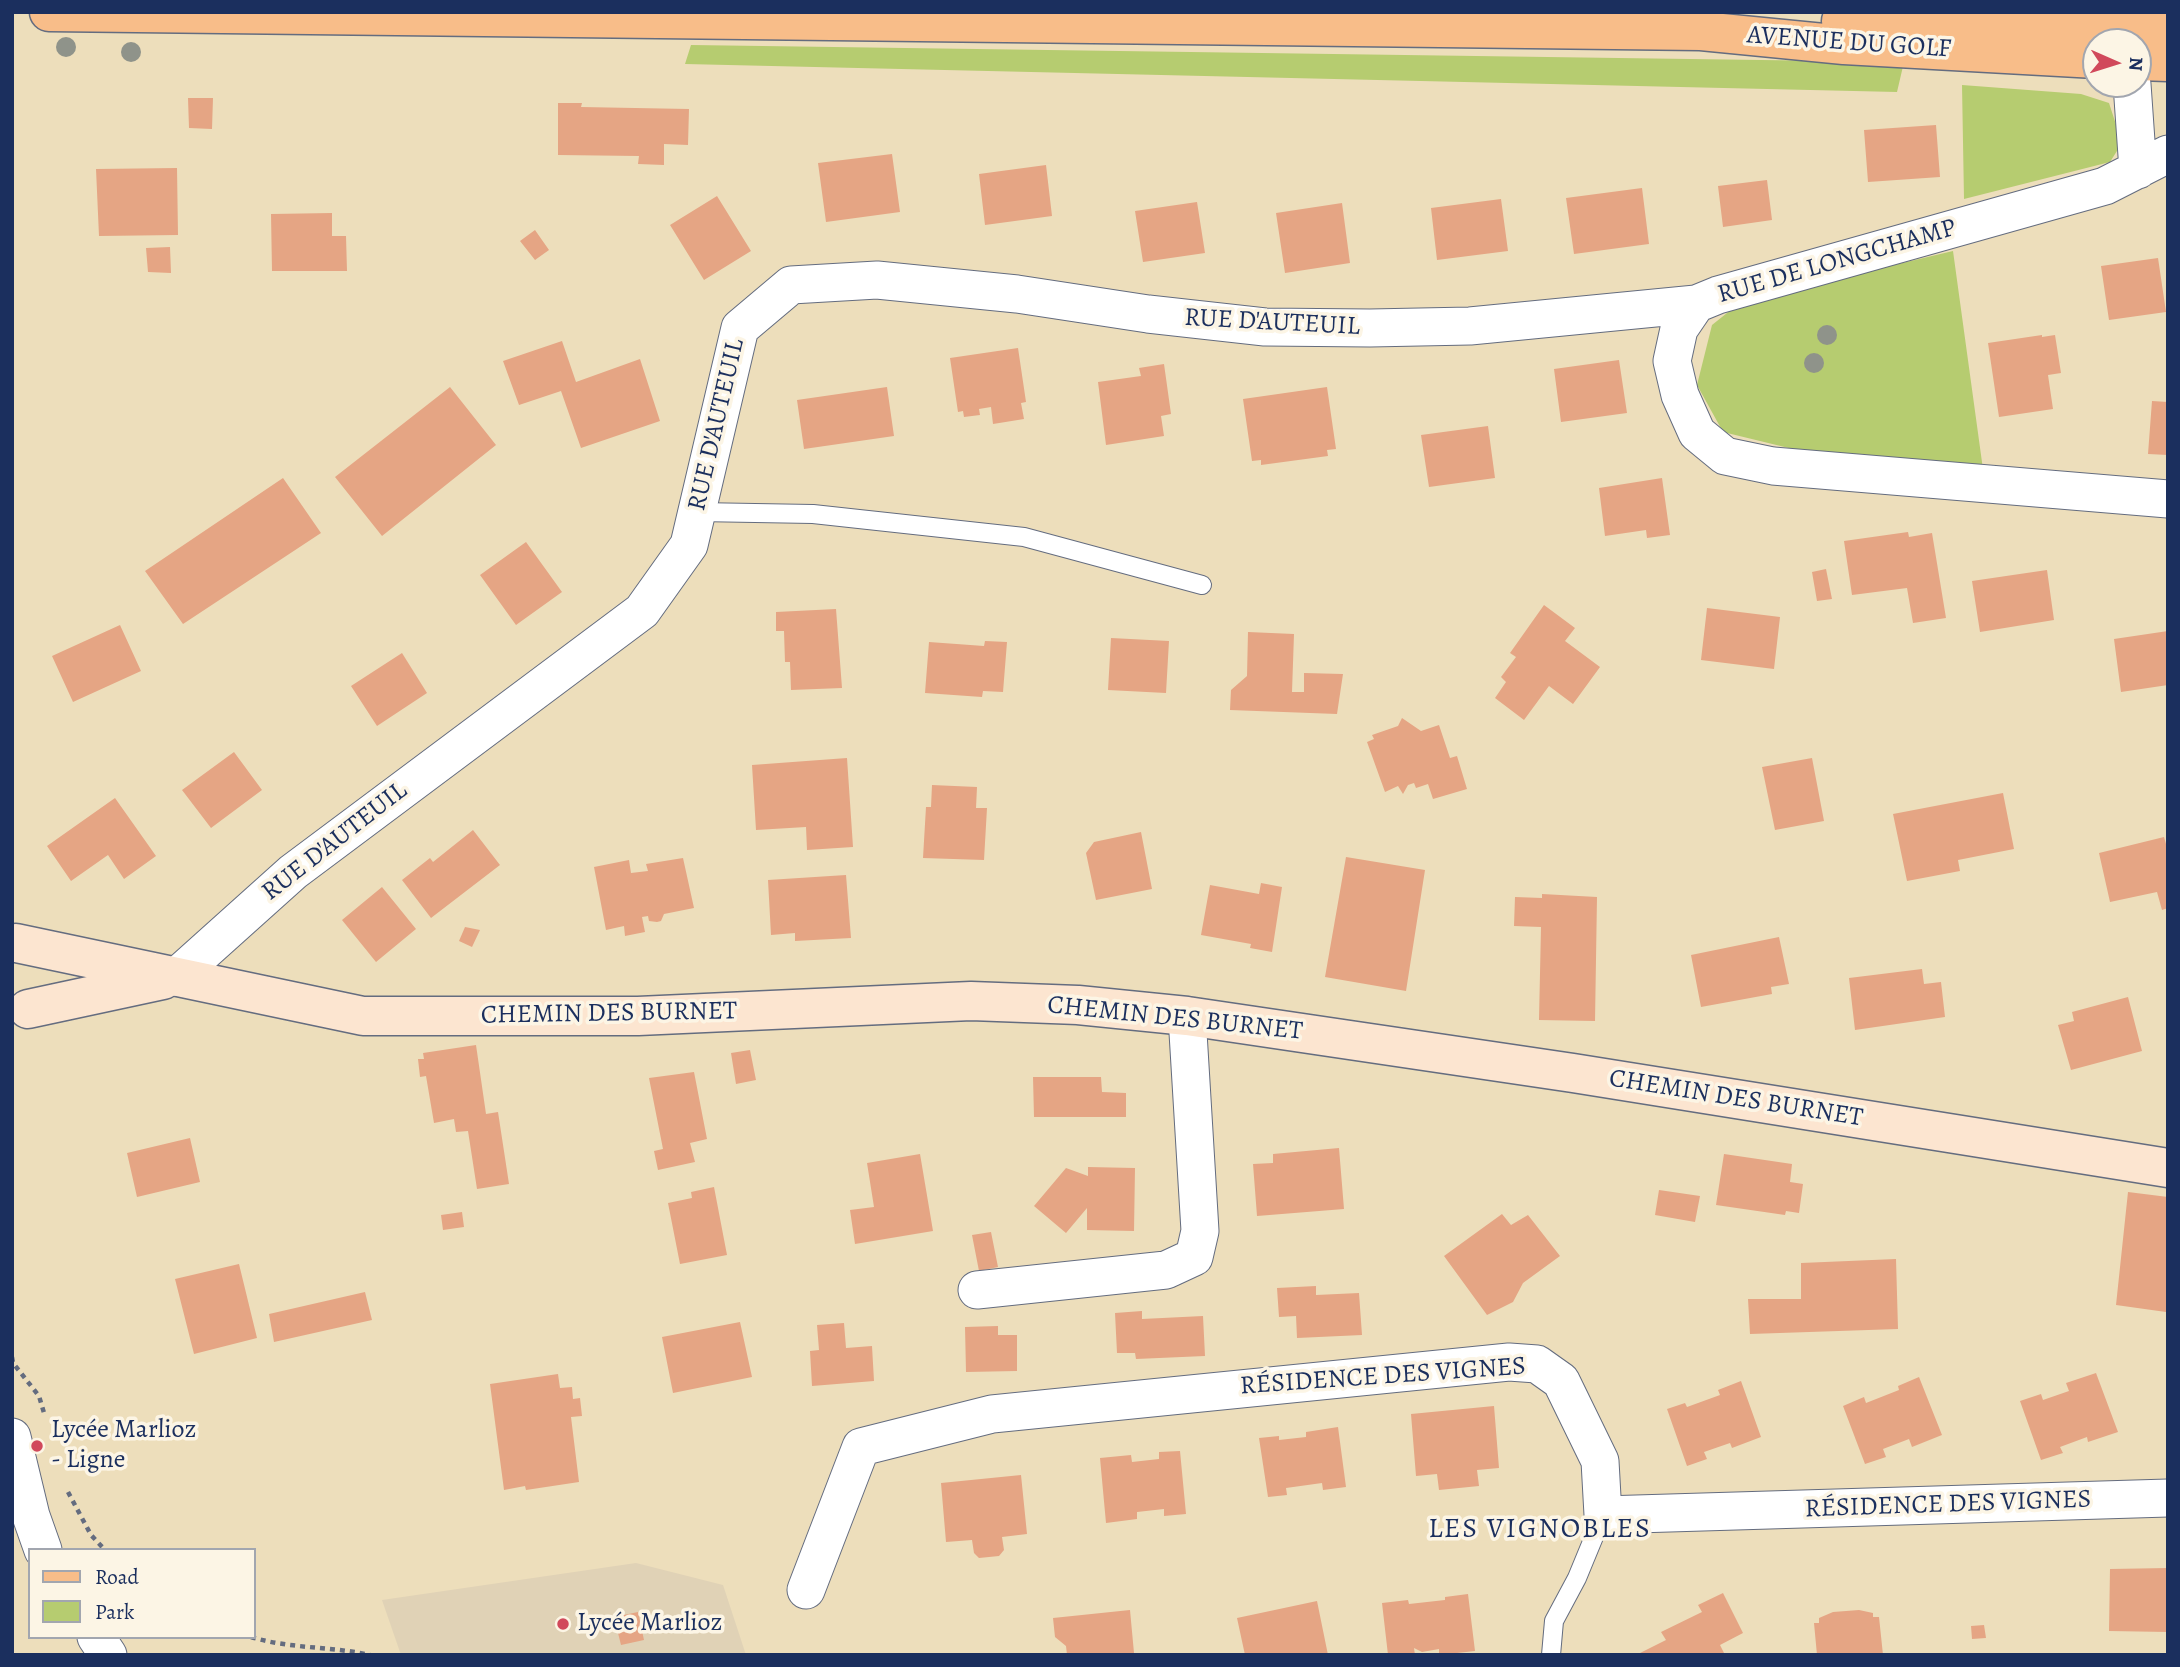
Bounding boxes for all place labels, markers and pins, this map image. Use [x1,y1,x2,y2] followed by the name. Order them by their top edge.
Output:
[51,1415,197,1476] place label: Lycée Marlioz - Ligne
[29,1438,45,1454] marker: Lycée Marlioz - Ligne
[577,1608,723,1640] place label: Lycée Marlioz
[555,1616,571,1632] marker: Lycée Marlioz

